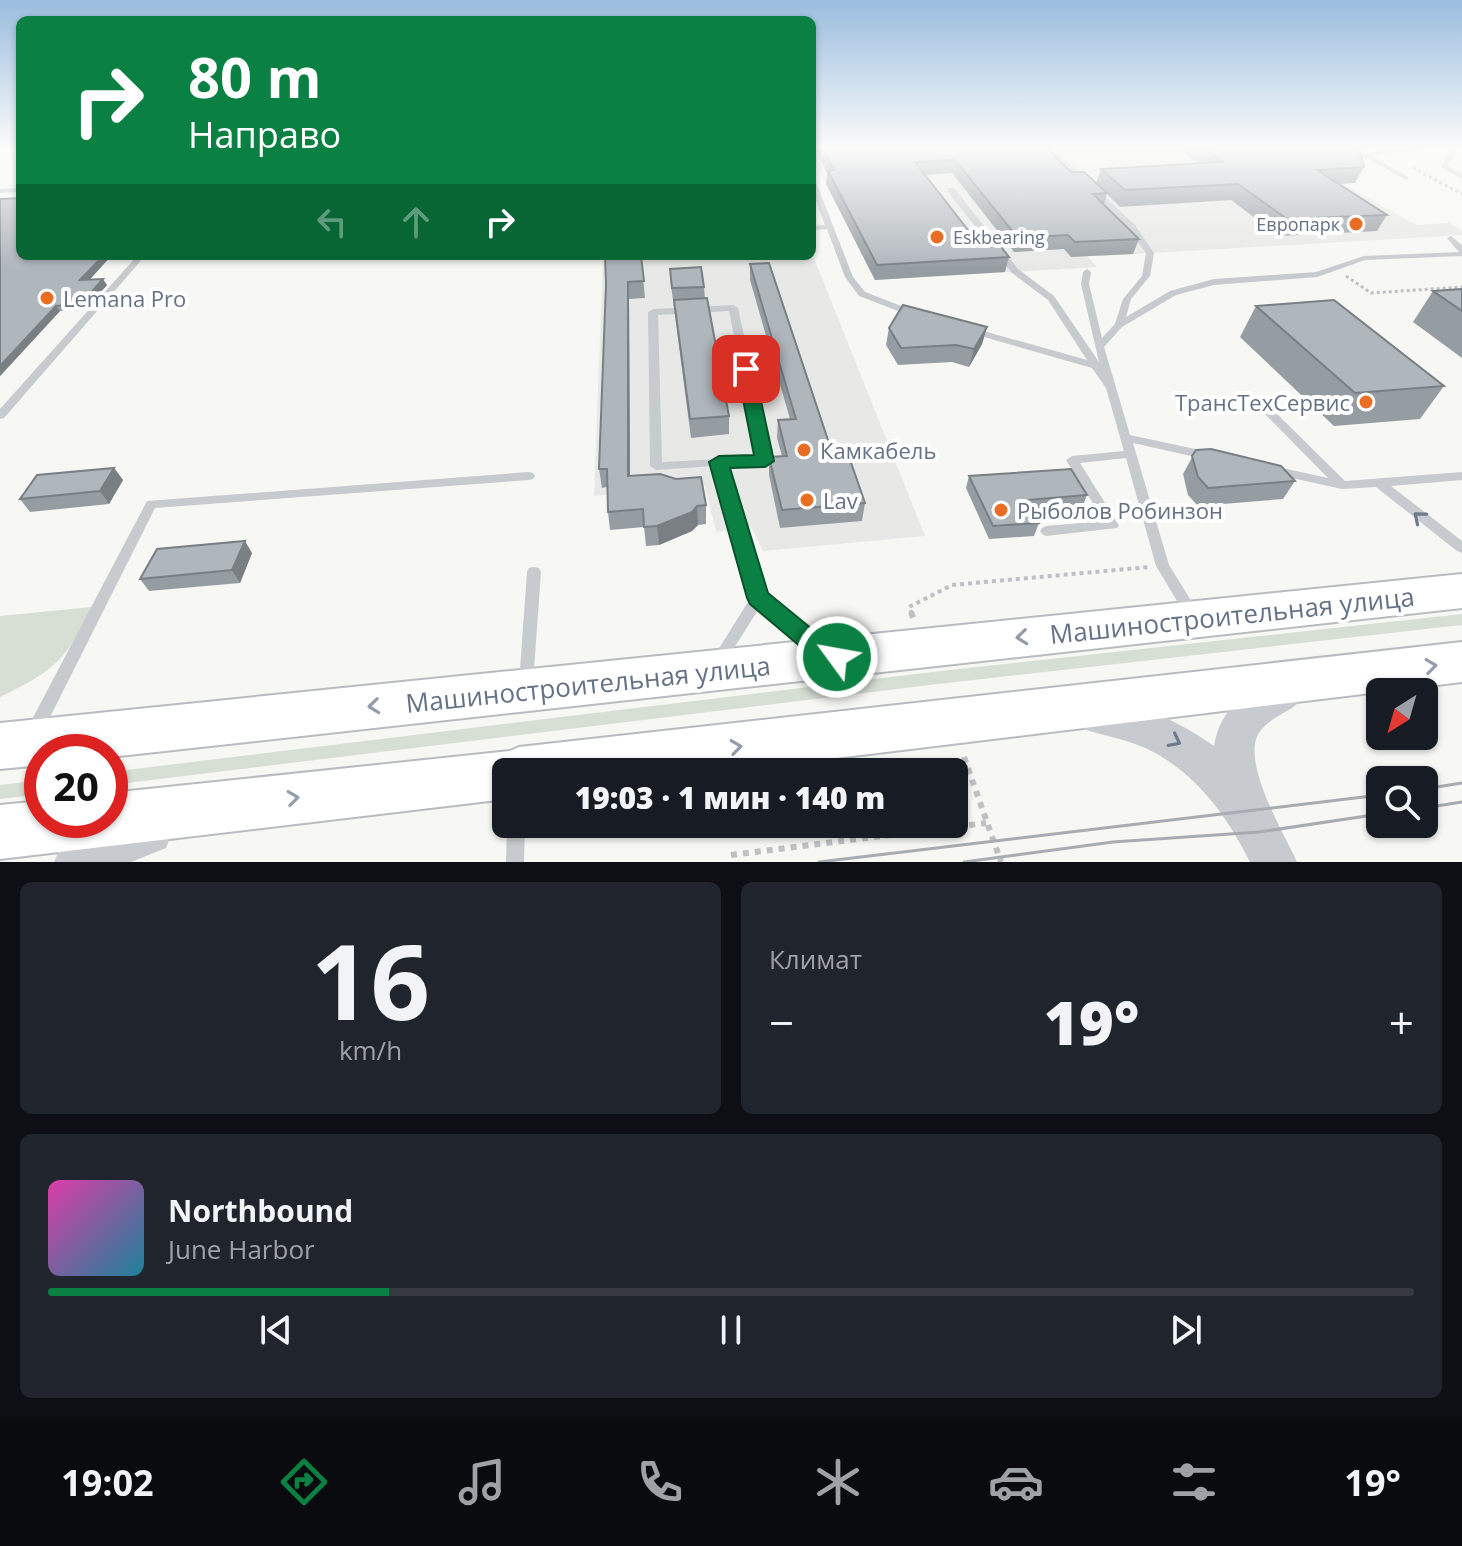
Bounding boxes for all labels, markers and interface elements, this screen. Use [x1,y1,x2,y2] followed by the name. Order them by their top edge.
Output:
[188,38,322,114] text: 80 m
[56,48,160,152] icon: right
[188,110,341,159] text: Направо
[310,200,354,244] icon: left
[394,200,438,244] icon: ahead
[478,200,522,244] icon: right
[1256,212,1341,236] place label: Европарк
[1347,215,1365,233] marker: Европарк
[953,225,1045,249] place label: Eskbearing
[928,228,946,246] marker: Eskbearing
[63,283,186,313] place label: Lemana Pro
[38,289,56,307] marker: Lemana Pro
[712,335,780,403] pin
[724,347,768,391] icon: arrive
[1175,387,1350,417] place label: ТрансТехСервис
[1357,393,1375,411] marker: ТрансТехСервис
[820,435,936,465] place label: Камкабель
[795,441,813,459] marker: Камкабель
[823,485,858,515] place label: Lav
[798,491,816,509] marker: Lav
[1017,495,1223,525] place label: Рыболов Робинзон
[992,501,1010,519] marker: Рыболов Робинзон
[1414,512,1429,527] one-way arrow
[1048,578,1416,652] street label: Машиностроительная улица
[795,615,879,699] position arrow
[1016,629,1029,646] one-way arrow
[404,647,772,721] street label: Машиностроительная улица
[1424,658,1438,675] one-way arrow
[1366,678,1438,750] north arrow
[1366,678,1438,838] map controls
[367,698,380,715] one-way arrow
[1166,732,1181,747] one-way arrow
[24,734,128,838] speed limit sign: 20
[729,738,742,755] one-way arrow
[1366,766,1438,838] button: search
[575,777,885,818] text: 19:03 · 1 мин · 140 m
[287,790,300,807] one-way arrow
[311,909,430,1050] text: 16
[769,941,862,977] text: Климат
[1044,981,1139,1063] text: 19°
[769,992,794,1052] text: −
[1389,992,1414,1052] text: +
[339,1032,402,1068] text: km/h
[168,1190,353,1231] text: Northbound
[168,1231,315,1267] text: June Harbor
[254,1308,298,1352] icon: previous
[709,1308,753,1352] icon: pause
[1164,1308,1208,1352] icon: next
[276,1454,332,1510] icon: directions
[454,1454,510,1510] icon: music
[632,1454,688,1510] icon: phone
[810,1454,866,1510] icon: climate
[988,1454,1044,1510] icon: car
[1166,1454,1222,1510] icon: filters
[61,1458,154,1507] text: 19:02
[1344,1458,1401,1507] text: 19°

